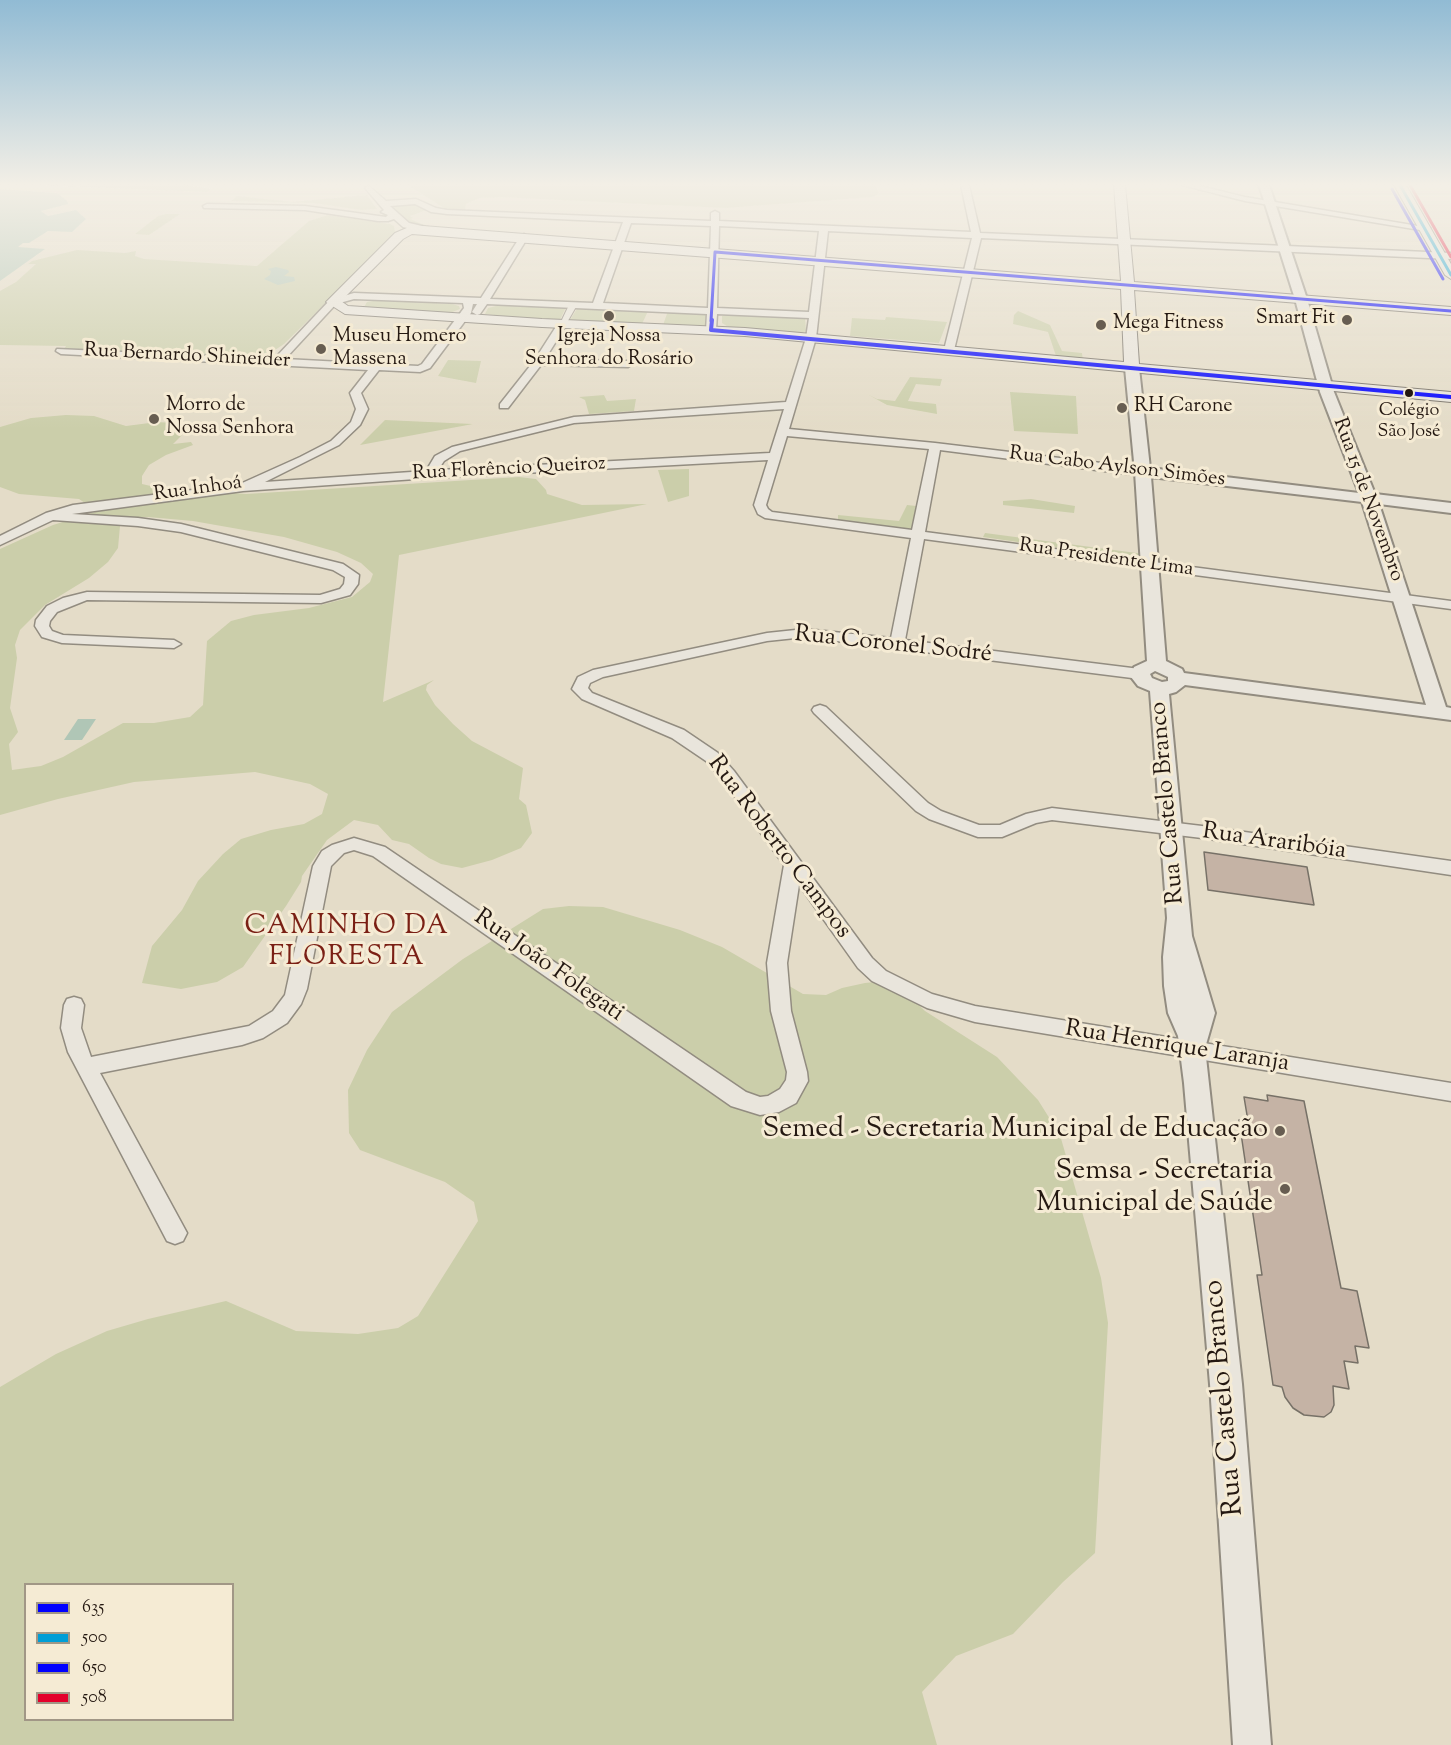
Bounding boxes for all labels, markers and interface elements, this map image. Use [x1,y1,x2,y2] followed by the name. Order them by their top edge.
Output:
[1256,308,1335,332] place label: Smart Fit
[602,309,616,323] marker: Igreja Nossa Senhora do Rosário
[1113,313,1223,337] place label: Mega Fitness
[1340,313,1354,327] marker: Smart Fit
[1094,318,1108,332] marker: Mega Fitness
[333,326,466,373] place label: Museu Homero Massena
[525,326,693,373] place label: Igreja Nossa Senhora do Rosário
[83,340,291,374] street label: Rua Bernardo Shineider
[314,342,328,356] marker: Museu Homero Massena
[1403,387,1415,399] marker: Colégio São José
[166,395,294,442] place label: Morro de Nossa Senhora
[1134,396,1233,420] place label: RH Carone
[1115,401,1129,415] marker: RH Carone
[1378,401,1440,444] place label: Colégio São José
[147,412,161,426] marker: Morro de Nossa Senhora
[1326,415,1408,585] street label: Rua 15 de Novembro
[1008,443,1226,493] street label: Rua Cabo Aylson Simões
[412,453,606,487] street label: Rua Florêncio Queiroz
[152,472,244,508] street label: Rua Inhoá
[1017,535,1195,583] street label: Rua Presidente Lima
[793,621,993,671] street label: Rua Coronel Sodré
[1146,701,1192,905] street label: Rua Castelo Branco
[700,751,856,945] street label: Rua Roberto Campos
[1200,819,1348,867] street label: Rua Araribóia
[467,905,629,1029] street label: Rua João Folegati
[245,912,449,975] district label: CAMINHO DA FLORESTA
[1063,1016,1291,1080] street label: Rua Henrique Laranja
[763,1114,1268,1148] place label: Semed - Secretaria Municipal de Educação
[1273,1124,1287,1138] marker: Semed - Secretaria Municipal de Educação
[1036,1156,1273,1222] place label: Semsa - Secretaria Municipal de Saúde
[1278,1182,1292,1196] marker: Semsa - Secretaria Municipal de Saúde
[1199,1279,1253,1517] street label: Rua Castelo Branco
[24,1583,234,1721] legend
[82,1595,104,1621] text: 635
[82,1625,107,1651] text: 500
[82,1655,107,1681] text: 650
[82,1685,107,1711] text: 508

